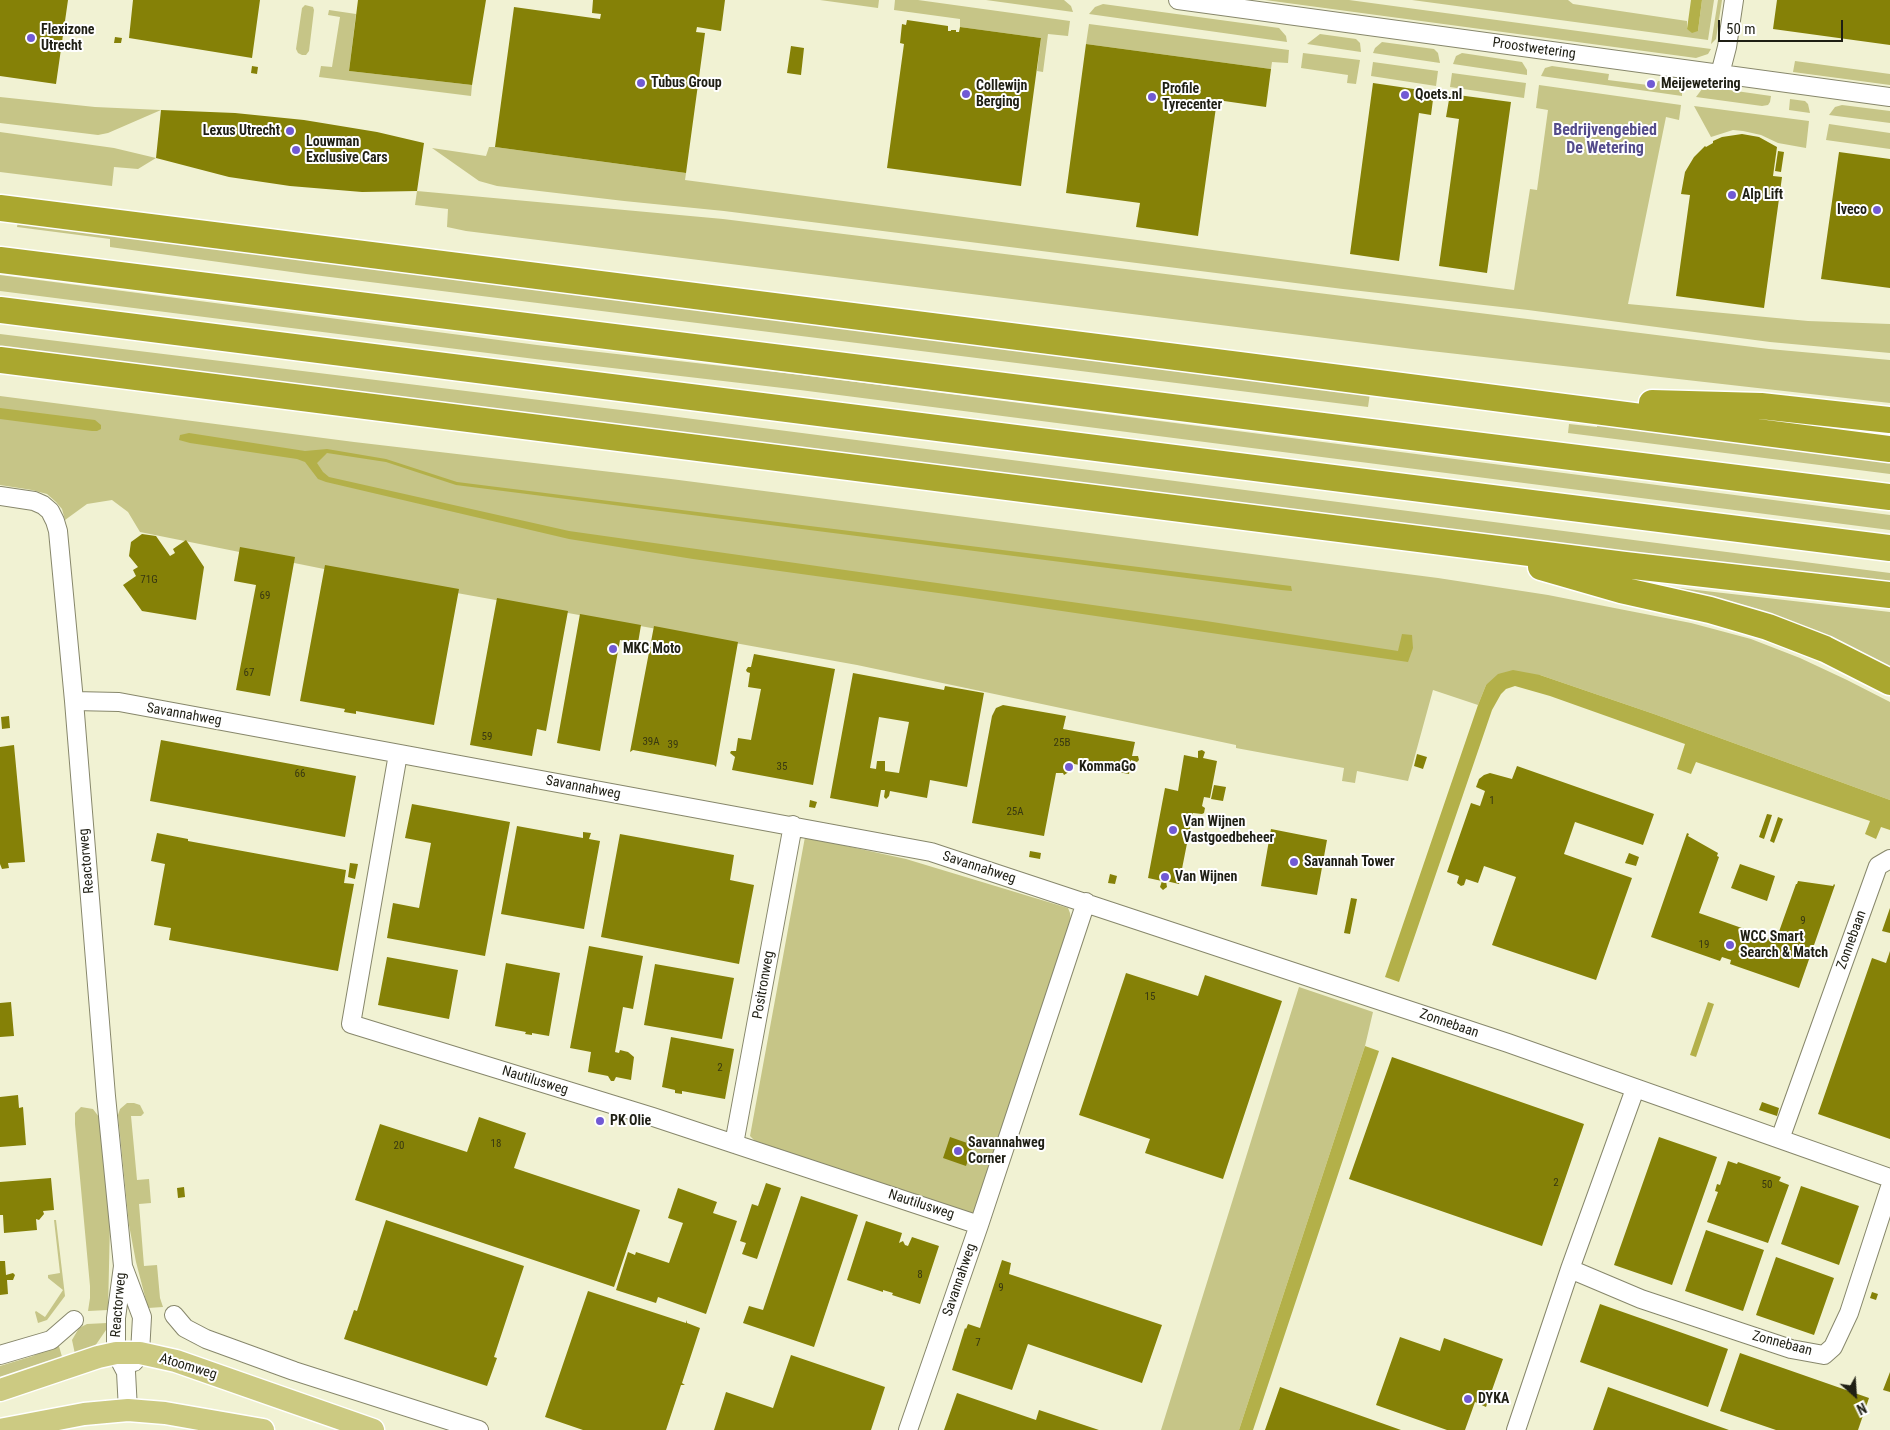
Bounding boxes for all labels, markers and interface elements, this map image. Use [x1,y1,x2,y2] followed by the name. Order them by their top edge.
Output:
[1720,10,1845,42] scale bar
[1726,20,1756,38] text: 50 m
[41,22,95,54] place label: Flexizone Utrecht
[25,32,37,44] marker: Flexizone Utrecht
[1491,35,1577,63] street label: Proostwetering
[651,75,722,91] place label: Tubus Group
[1661,76,1741,92] place label: Meijewetering
[635,77,647,89] marker: Tubus Group
[976,78,1027,110] place label: Collewijn Berging
[1645,78,1657,90] marker: Meijewetering
[1162,81,1222,114] place label: Profile Tyrecenter
[1415,87,1462,103] place label: Qoets.nl
[960,88,972,100] marker: Collewijn Berging
[1399,89,1411,101] marker: Qoets.nl
[1146,91,1158,103] marker: Profile Tyrecenter
[1553,121,1657,159] district label: Bedrijvengebied De Wetering
[203,123,280,139] place label: Lexus Utrecht
[284,125,296,137] marker: Lexus Utrecht
[306,134,387,166] place label: Louwman Exclusive Cars
[290,144,302,156] marker: Louwman Exclusive Cars
[1742,187,1783,203] place label: Alp Lift
[1726,189,1738,201] marker: Alp Lift
[1837,202,1867,218] place label: Iveco
[1871,204,1883,216] marker: Iveco
[140,573,158,587] house number: 71G
[260,589,270,603] house number: 69
[623,641,681,657] place label: MKC Moto
[607,643,619,655] marker: MKC Moto
[244,666,254,680] house number: 67
[145,700,223,730] street label: Savannahweg
[482,730,492,744] house number: 59
[642,735,660,749] house number: 39A
[1054,736,1070,750] house number: 25B
[668,738,678,752] house number: 39
[1079,759,1136,775] place label: KommaGo
[777,760,787,774] house number: 35
[1063,761,1075,773] marker: KommaGo
[295,767,305,781] house number: 66
[544,772,622,804] street label: Savannahweg
[1489,794,1495,808] house number: 1
[1006,805,1024,819] house number: 25A
[1183,814,1274,846] place label: Van Wijnen Vastgoedbeheer
[1167,824,1179,836] marker: Van Wijnen Vastgoedbeheer
[76,828,98,894] street label: Reactorweg
[940,848,1018,888] street label: Savannahweg
[1304,854,1395,870] place label: Savannah Tower
[1288,856,1300,868] marker: Savannah Tower
[1175,869,1237,885] place label: Van Wijnen
[1159,871,1171,883] marker: Van Wijnen
[1834,908,1870,972] street label: Zonnebaan
[1800,914,1806,928] house number: 9
[1740,929,1828,962] place label: WCC Smart Search & Match
[1699,938,1709,952] house number: 19
[1724,939,1736,951] marker: WCC Smart Search & Match
[750,950,778,1020] street label: Positronweg
[1145,990,1155,1004] house number: 15
[1417,1006,1481,1042] street label: Zonnebaan
[717,1061,723,1075] house number: 2
[500,1063,570,1099] street label: Nautilusweg
[610,1113,651,1129] place label: PK Olie
[594,1115,606,1127] marker: PK Olie
[968,1135,1045,1168] place label: Savannahweg Corner
[491,1137,501,1151] house number: 18
[394,1139,404,1153] house number: 20
[952,1145,964,1157] marker: Savannahweg Corner
[1553,1176,1559,1190] house number: 2
[1762,1178,1772,1192] house number: 50
[886,1186,956,1224] street label: Nautilusweg
[940,1241,980,1319] street label: Savannahweg
[917,1268,923,1282] house number: 8
[108,1272,130,1338] street label: Reactorweg
[998,1281,1004,1295] house number: 9
[1750,1328,1814,1360] street label: Zonnebaan
[975,1336,981,1350] house number: 7
[157,1350,219,1384] street label: Atoomweg
[1830,1370,1880,1420] north arrow
[1478,1391,1509,1407] place label: DYKA
[1462,1393,1474,1405] marker: DYKA
[1854,1399,1869,1418] text: N

